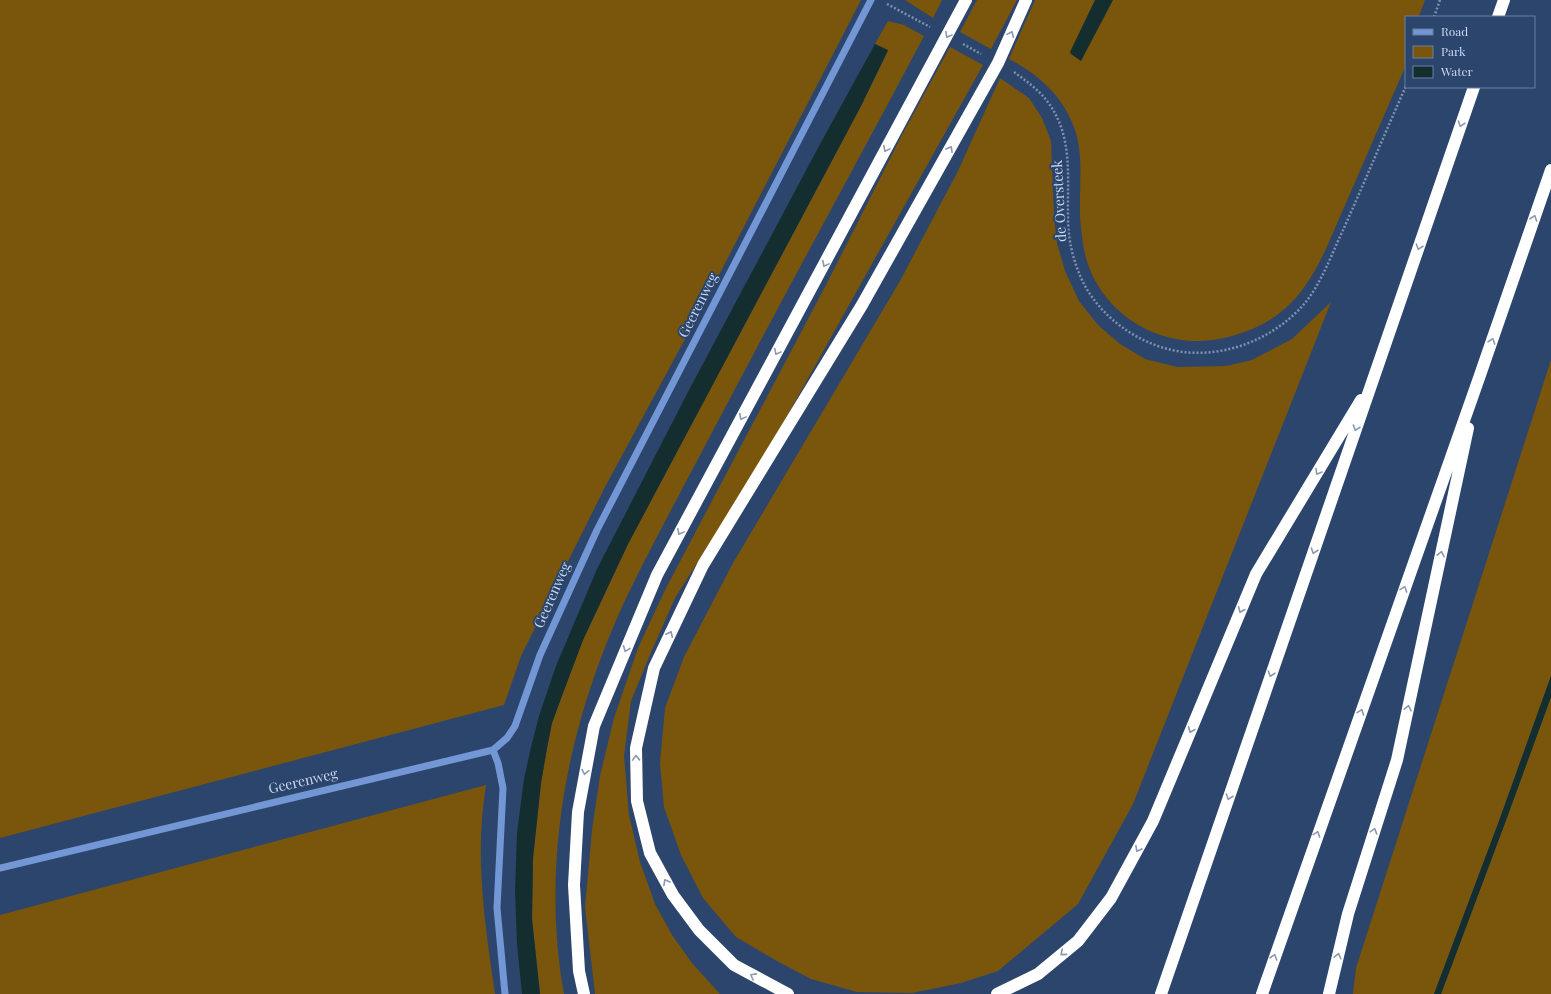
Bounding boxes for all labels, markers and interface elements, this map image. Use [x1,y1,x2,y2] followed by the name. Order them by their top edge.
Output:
[1405,16,1535,88] legend
[1441,23,1468,39] text: Road
[945,30,952,38] one-way arrow
[1006,31,1014,38] one-way arrow
[1441,43,1466,59] text: Park
[1440,63,1474,79] text: Water
[1457,120,1466,127] one-way arrow
[883,145,891,152] one-way arrow
[945,146,952,153] one-way arrow
[1047,159,1070,243] street label: de Oversteek
[1530,215,1538,222] one-way arrow
[1415,243,1423,250] one-way arrow
[822,259,829,267] one-way arrow
[673,269,722,340] street label: Geerenweg
[1487,337,1496,344] one-way arrow
[774,348,781,356] one-way arrow
[739,413,746,420] one-way arrow
[1352,424,1361,431] one-way arrow
[1315,468,1322,475] one-way arrow
[677,527,685,535] one-way arrow
[1310,547,1318,554] one-way arrow
[1437,551,1445,557] one-way arrow
[529,558,575,631] street label: Geerenweg
[1400,586,1408,593] one-way arrow
[1238,606,1246,614] one-way arrow
[665,630,673,638] one-way arrow
[623,645,631,653] one-way arrow
[1268,670,1276,677] one-way arrow
[1403,705,1411,711] one-way arrow
[1356,708,1364,715] one-way arrow
[1188,726,1196,733] one-way arrow
[632,755,640,761] one-way arrow
[266,763,340,798] street label: Geerenweg
[582,769,590,775] one-way arrow
[1225,793,1234,800] one-way arrow
[1369,828,1378,835] one-way arrow
[1313,831,1321,838] one-way arrow
[1135,844,1142,852] one-way arrow
[663,879,671,887] one-way arrow
[1060,949,1068,956] one-way arrow
[1333,953,1342,960] one-way arrow
[1270,954,1278,961] one-way arrow
[750,974,758,981] one-way arrow

